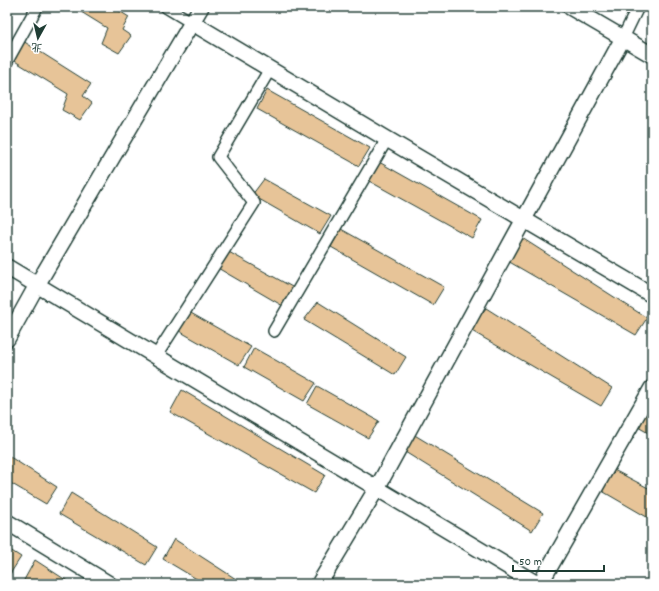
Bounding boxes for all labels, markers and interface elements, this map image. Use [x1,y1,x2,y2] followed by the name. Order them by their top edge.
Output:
[18,18,58,58] north arrow
[30,37,43,55] text: 北
[513,547,604,573] scale bar
[519,554,542,571] text: 50 m

